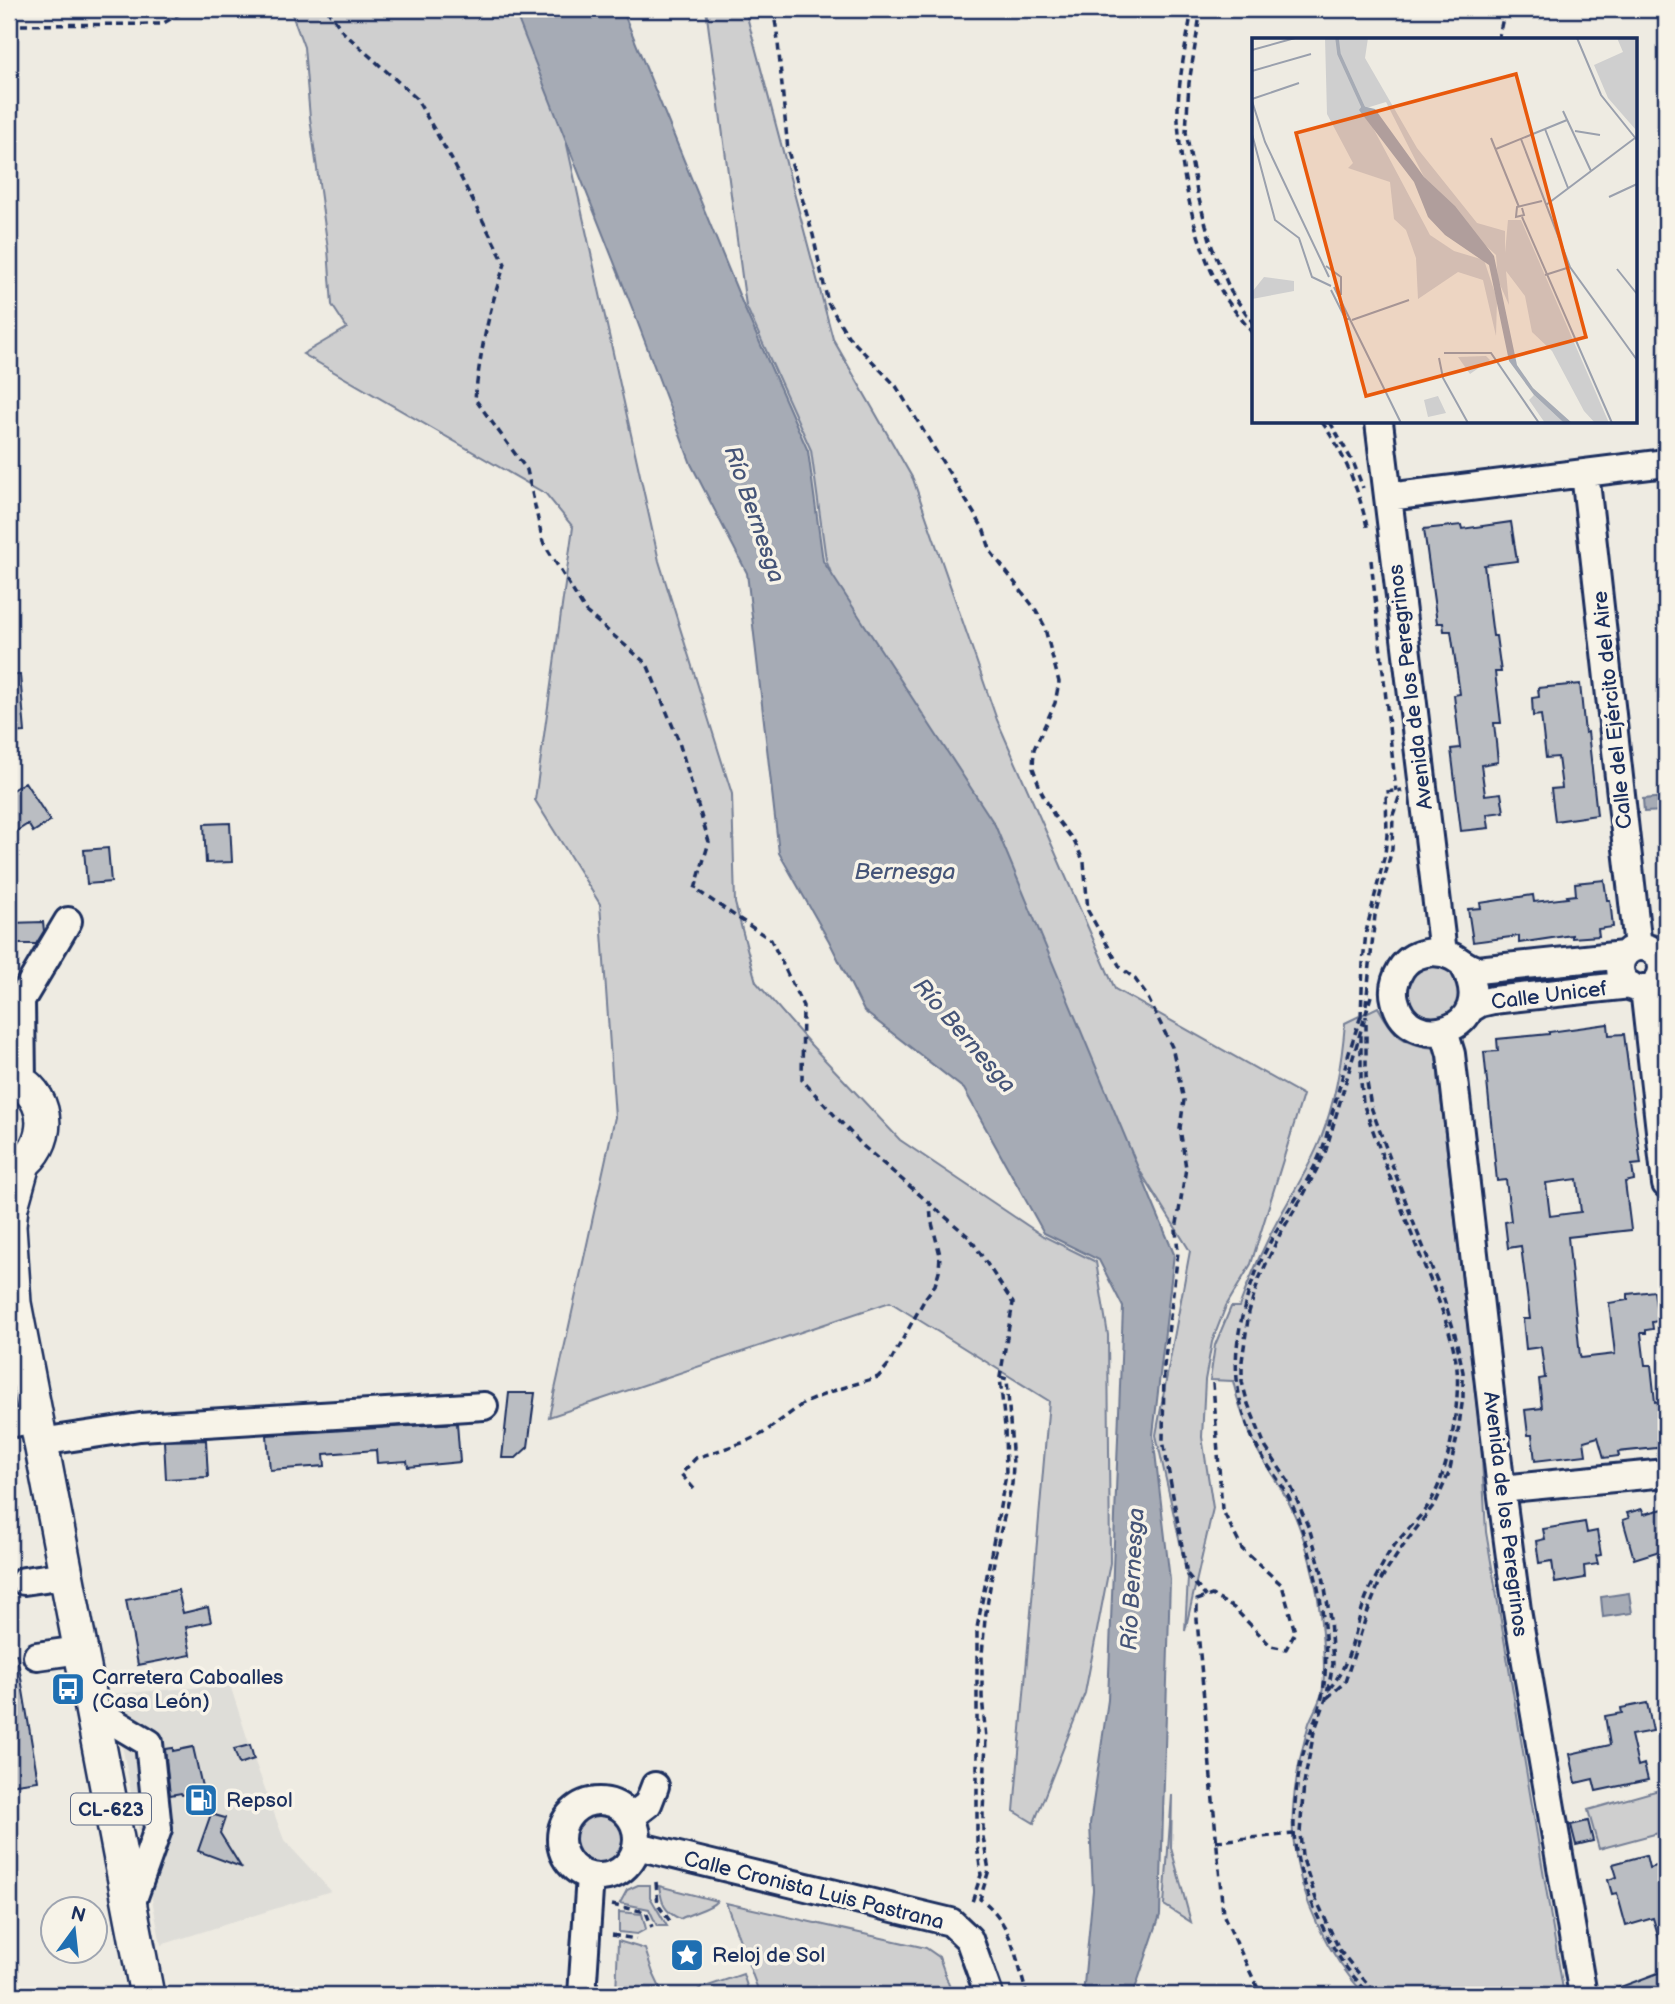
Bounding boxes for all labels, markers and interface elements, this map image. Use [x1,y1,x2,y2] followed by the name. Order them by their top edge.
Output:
[1252,38,1636,424] inset map
[718,442,791,586] water label: Río Bernesga
[1383,563,1438,811] street label: Avenida de los Peregrinos
[1588,590,1637,830] street label: Calle del Ejército del Aire
[854,858,956,886] water label: Bernesga
[907,973,1022,1099] water label: Río Bernesga
[1490,976,1609,1015] street label: Calle Unicef
[1478,1390,1533,1638] street label: Avenida de los Peregrinos
[1115,1507,1151,1651] water label: Río Bernesga
[92,1665,284,1714] place label: Carretera Caboalles (Casa León)
[49,1670,87,1708] bus stop icon: Carretera Caboalles (Casa León)
[182,1781,220,1819] fuel station icon: Repsol
[226,1788,293,1813] place label: Repsol
[71,1794,151,1825] road number: CL-623
[681,1846,947,1935] street label: Calle Cronista Luis Pastrana
[38,1896,108,1966] north arrow
[68,1902,88,1928] text: N
[668,1936,706,1974] place icon: Reloj de Sol
[712,1943,825,1968] place label: Reloj de Sol

